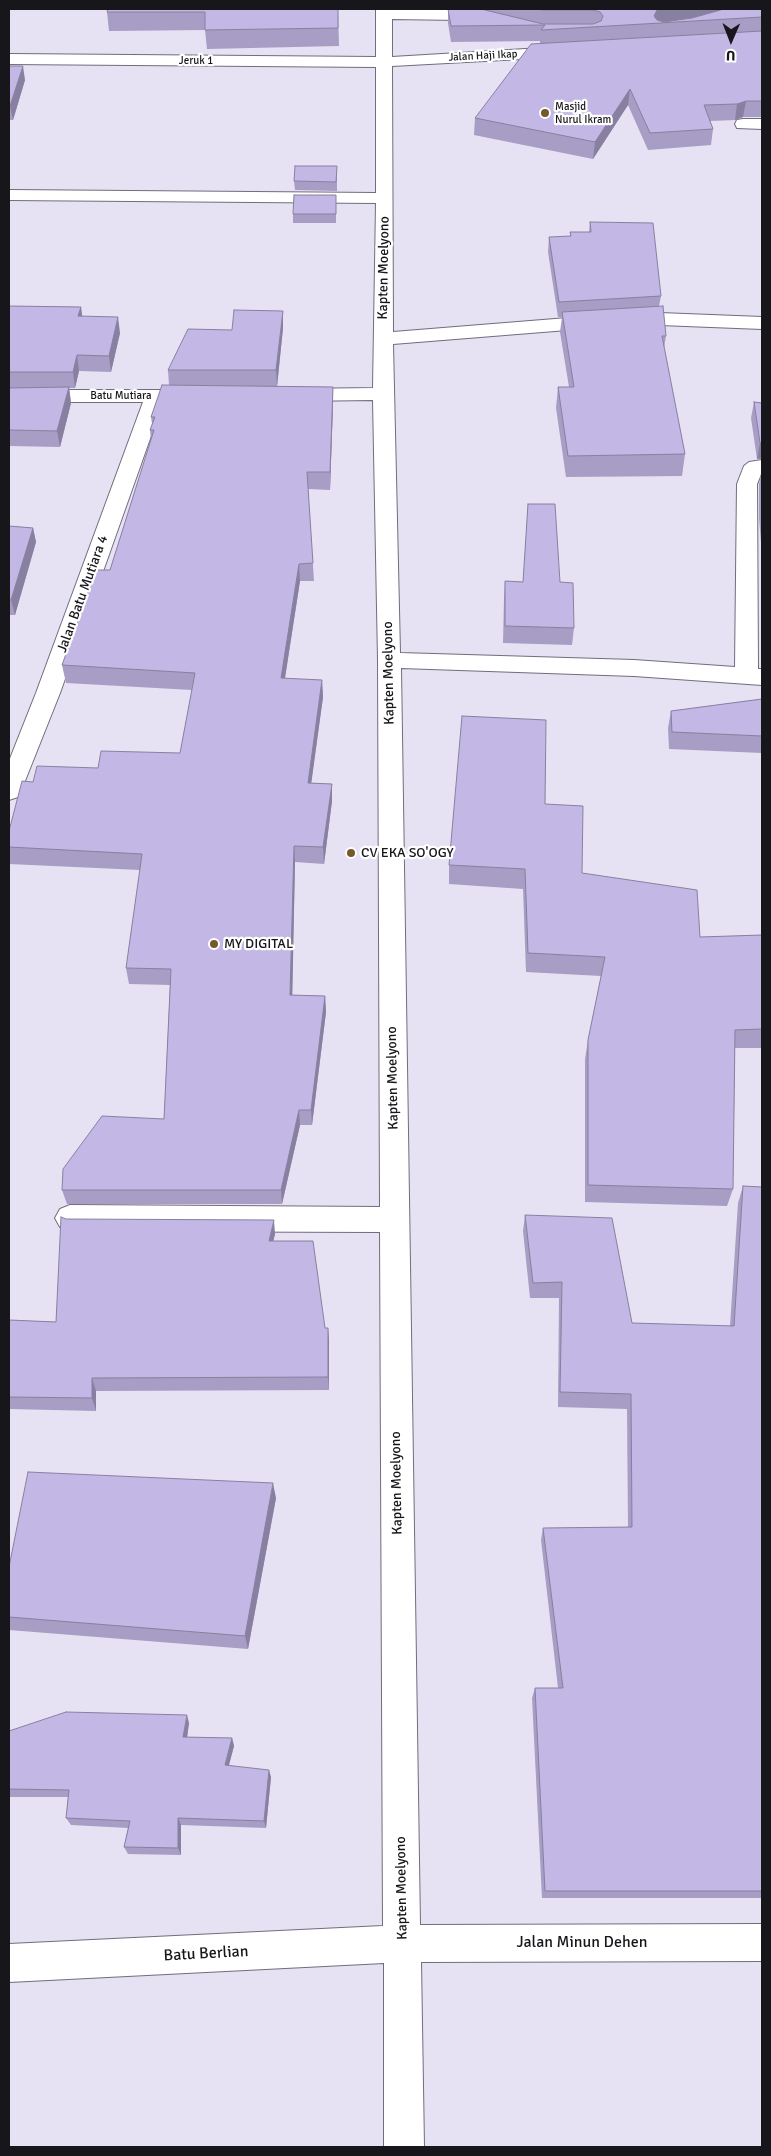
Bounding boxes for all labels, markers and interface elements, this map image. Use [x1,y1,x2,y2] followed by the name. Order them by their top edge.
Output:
[706,15,756,65] north arrow
[726,47,736,64] text: U
[448,48,518,64] street label: Jalan Haji Ikap
[179,54,213,68] street label: Jeruk 1
[555,100,611,126] place label: Masjid Nurul Ikram
[539,107,551,119] marker: Masjid Nurul Ikram
[375,216,393,320] street label: Kapten Moelyono
[90,389,152,403] street label: Batu Mutiara
[54,533,112,655] street label: Jalan Batu Mutiara 4
[380,621,398,725] street label: Kapten Moelyono
[361,845,454,861] place label: CV EKA SO'OGY
[345,847,357,859] marker: CV EKA SO'OGY
[224,936,293,952] place label: MY DIGITAL
[208,938,220,950] marker: MY DIGITAL
[384,1026,402,1130] street label: Kapten Moelyono
[388,1431,406,1535] street label: Kapten Moelyono
[393,1836,411,1940] street label: Kapten Moelyono
[517,1933,647,1953] street label: Jalan Minun Dehen
[163,1942,249,1966] street label: Batu Berlian

